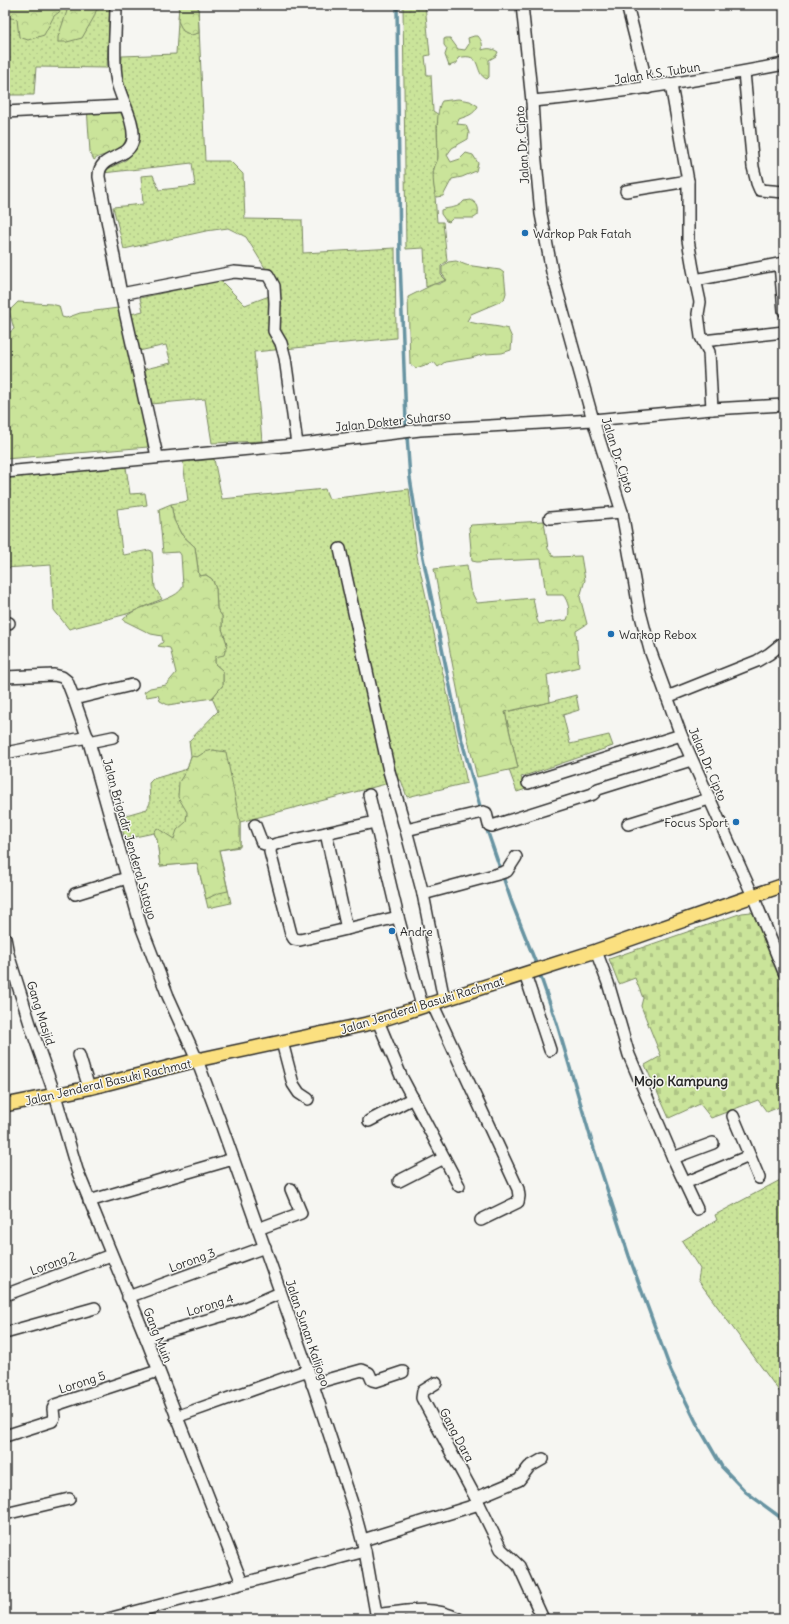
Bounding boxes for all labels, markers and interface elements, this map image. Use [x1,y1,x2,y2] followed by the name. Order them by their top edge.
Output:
[613,59,701,87] street label: Jalan K.S. Tubun
[512,105,532,185] street label: Jalan Dr. Cipto
[533,226,631,241] place label: Warkop Pak Fatah
[520,228,530,238] marker: Warkop Pak Fatah
[334,407,452,435] street label: Jalan Dokter Suharso
[599,415,637,495] street label: Jalan Dr. Cipto
[619,627,697,642] place label: Warkop Rebox
[606,629,616,639] marker: Warkop Rebox
[686,725,730,803] street label: Jalan Dr. Cipto
[100,757,160,922] street label: Jalan Brigadir Jenderal Sutoyo
[664,815,728,830] place label: Focus Sport
[731,817,741,827] marker: Focus Sport
[400,924,433,939] place label: Andre
[387,926,397,936] marker: Andre
[338,973,506,1037] street label: Jalan Jenderal Basuki Rachmat
[24,979,58,1047] street label: Gang Masjid
[23,1056,193,1108] street label: Jalan Jenderal Basuki Rachmat
[634,1072,728,1090] district label: Mojo Kampung
[167,1245,217,1275] street label: Lorong 3
[28,1248,78,1278] street label: Lorong 2
[283,1278,333,1389] street label: Jalan Sunan Kalijogo
[185,1291,235,1319] street label: Lorong 4
[140,1305,176,1365] street label: Gang Muin
[57,1367,107,1397] street label: Lorong 5
[437,1405,478,1465] street label: Gang Dara

